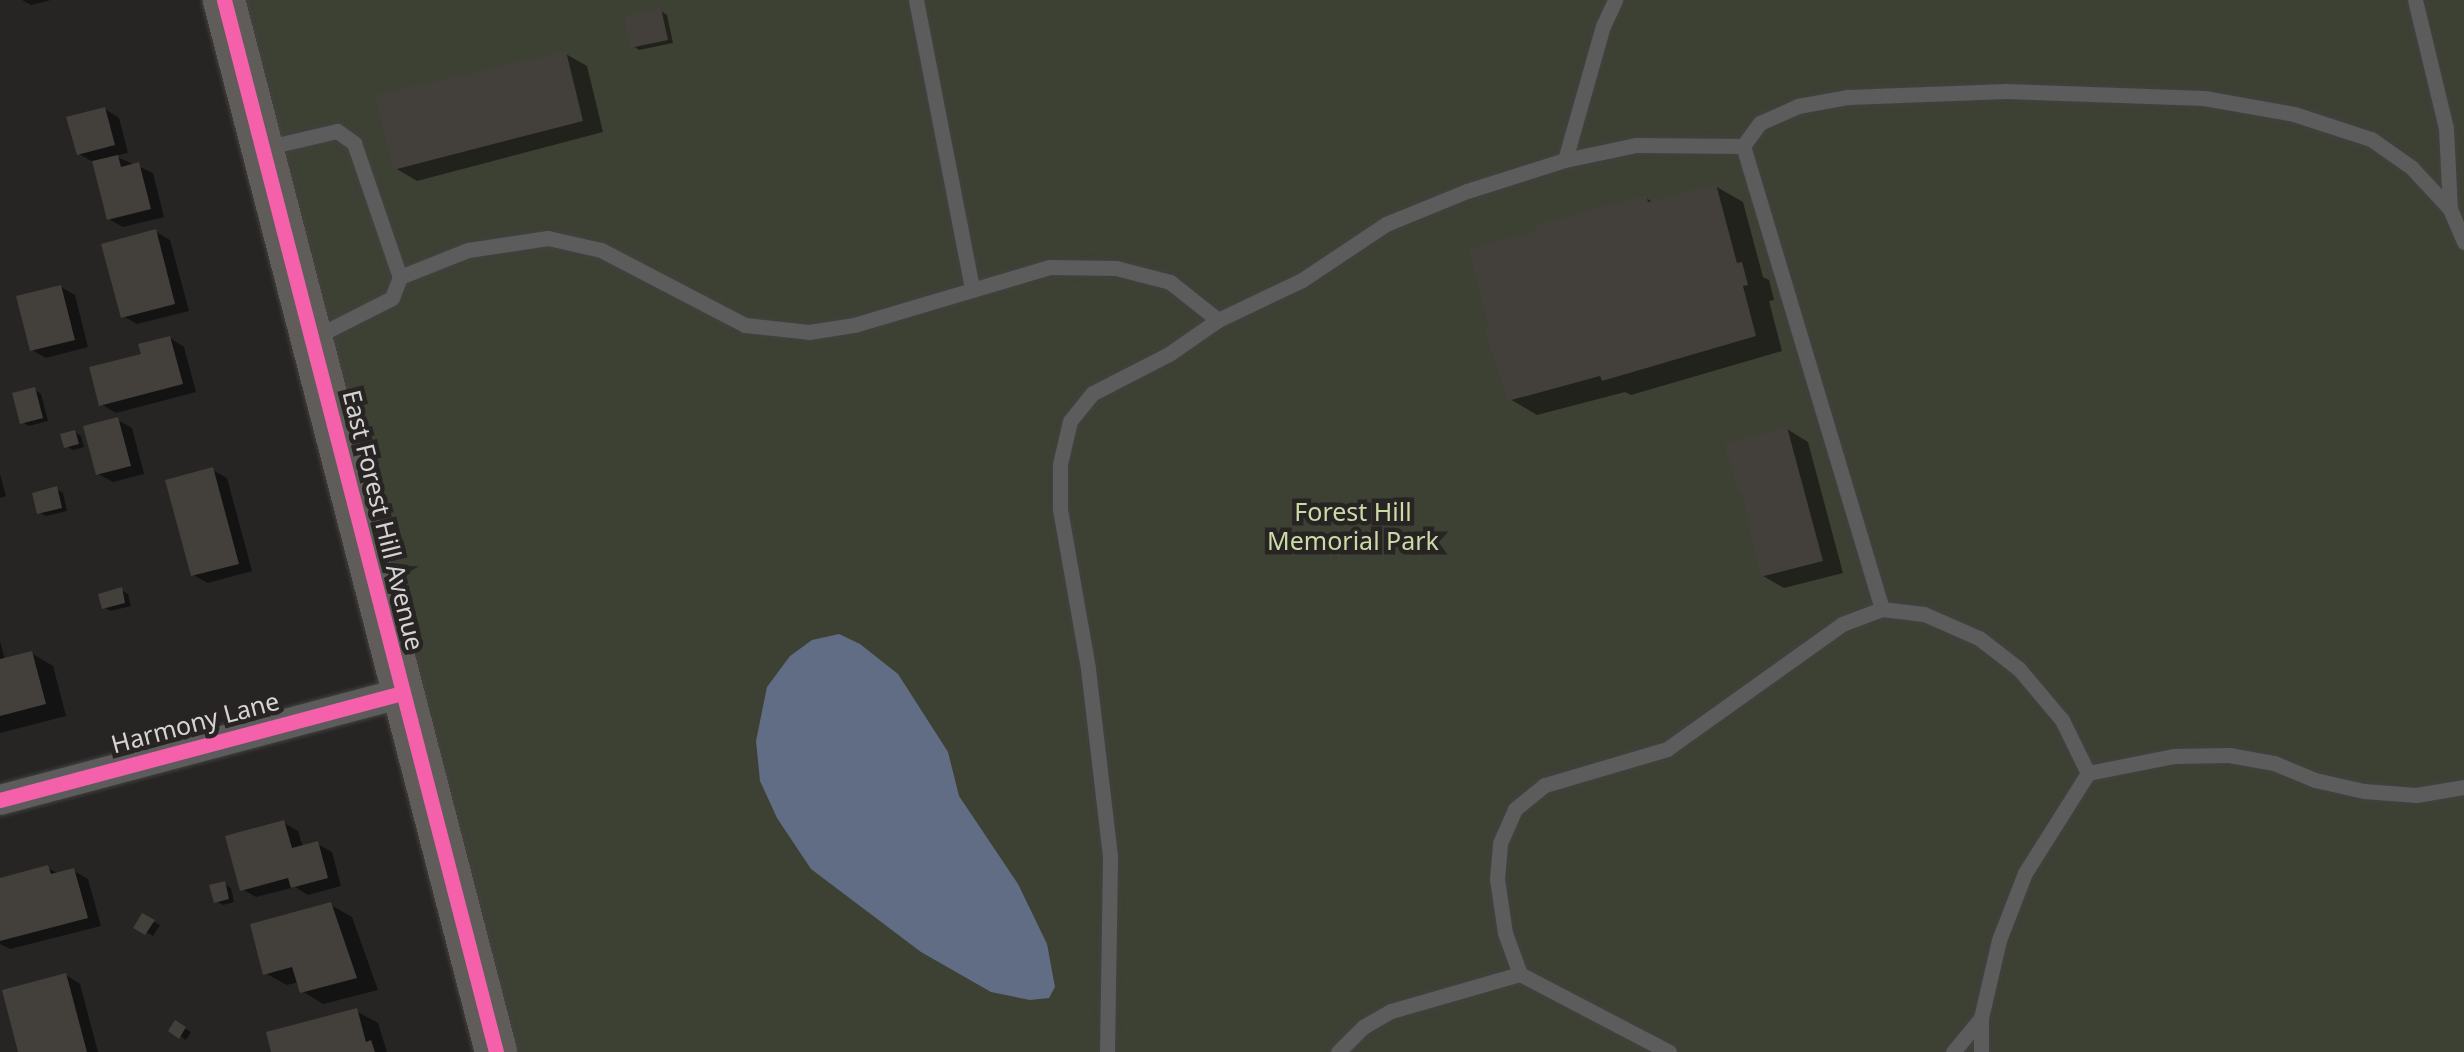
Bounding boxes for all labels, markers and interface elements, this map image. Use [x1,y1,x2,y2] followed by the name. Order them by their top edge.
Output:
[337,387,431,653] street label: East Forest Hill Avenue
[1267,497,1439,556] park label: Forest Hill Memorial Park
[108,685,282,759] street label: Harmony Lane

